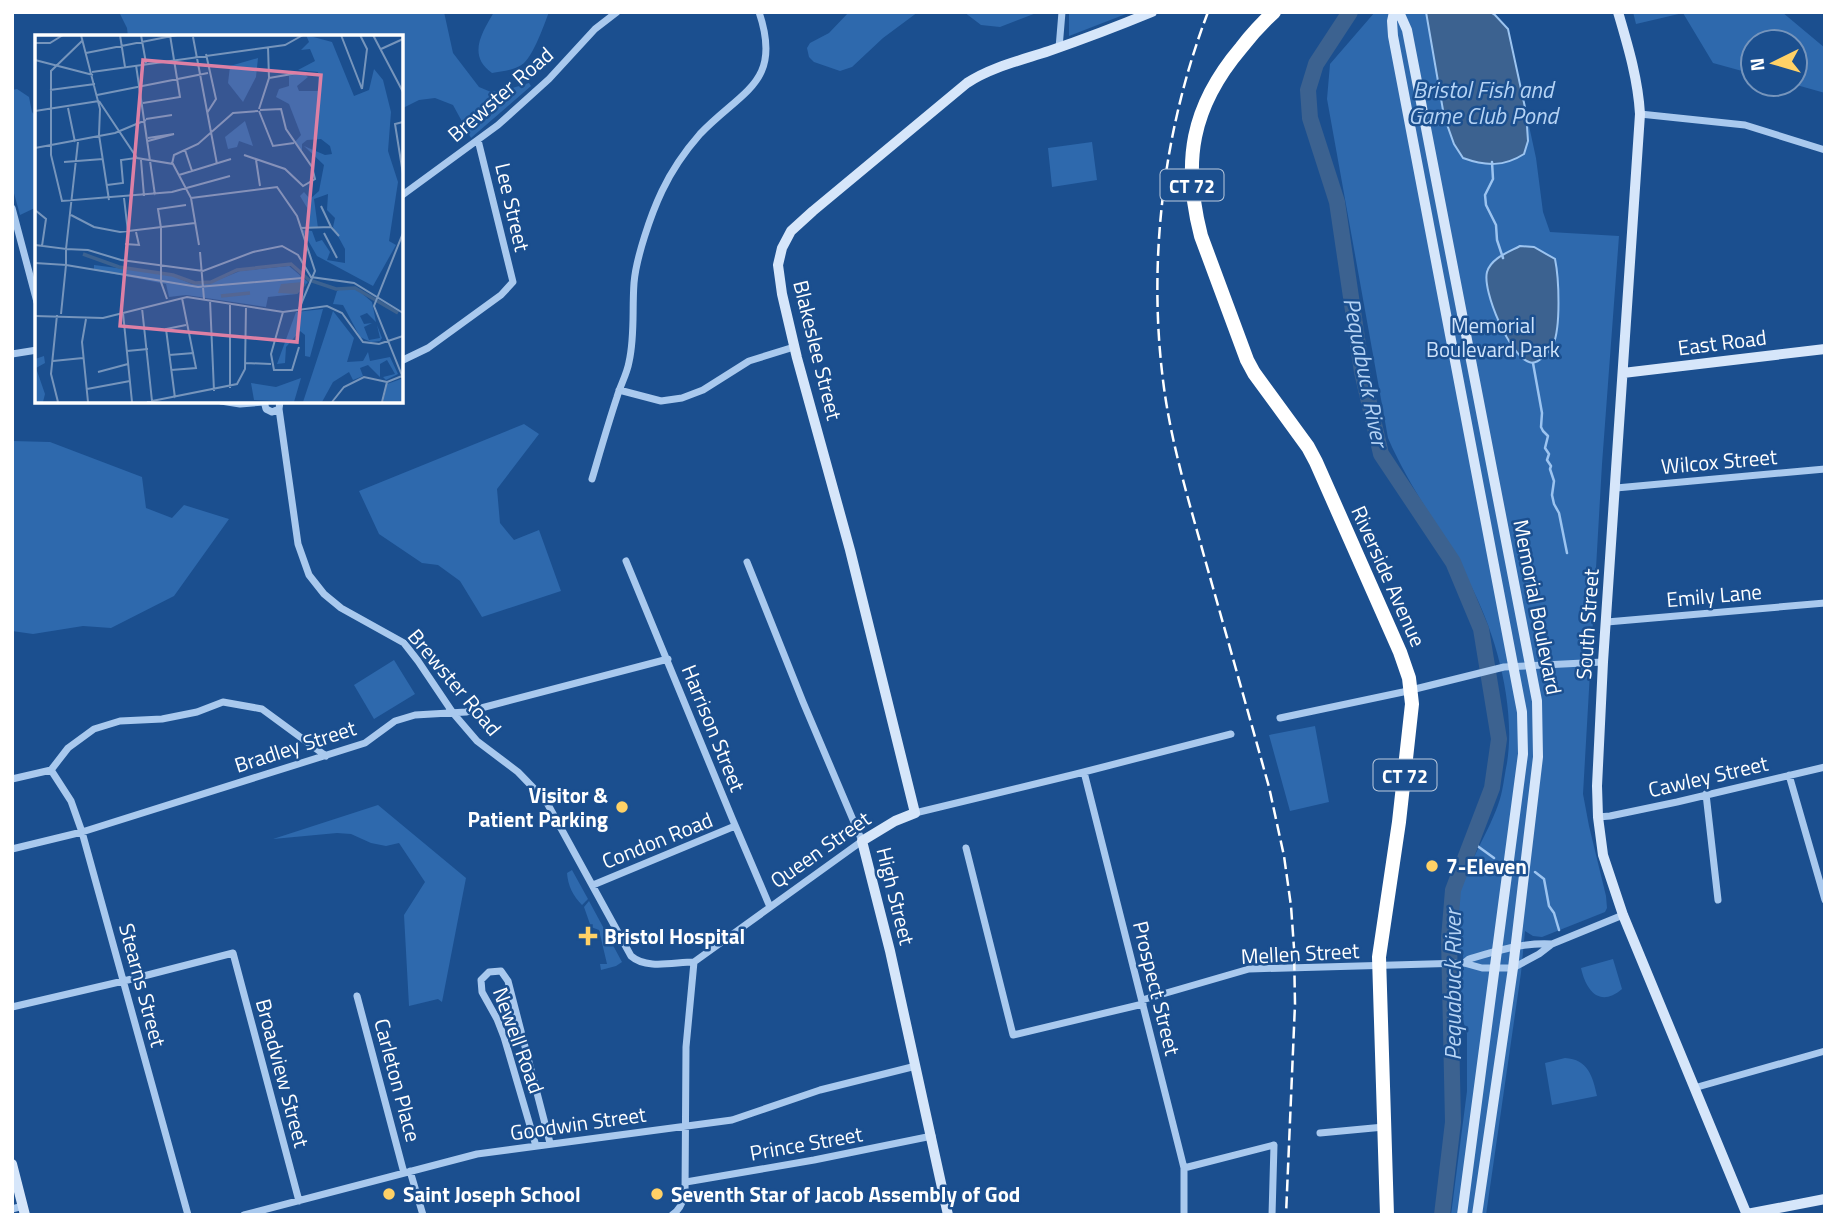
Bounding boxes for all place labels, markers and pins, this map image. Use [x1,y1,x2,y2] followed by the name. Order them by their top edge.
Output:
[467,779,608,835] place label: Visitor & Patient Parking
[614,799,630,815] marker: Visitor & Patient Parking
[1446,850,1527,882] place label: 7-Eleven
[1424,858,1440,874] marker: 7-Eleven
[604,920,745,952] place label: Bristol Hospital
[578,926,598,946] marker: Bristol Hospital
[403,1178,581,1210] place label: Saint Joseph School
[671,1178,1020,1210] place label: Seventh Star of Jacob Assembly of God
[381,1186,397,1202] marker: Saint Joseph School
[649,1186,665,1202] marker: Seventh Star of Jacob Assembly of God

